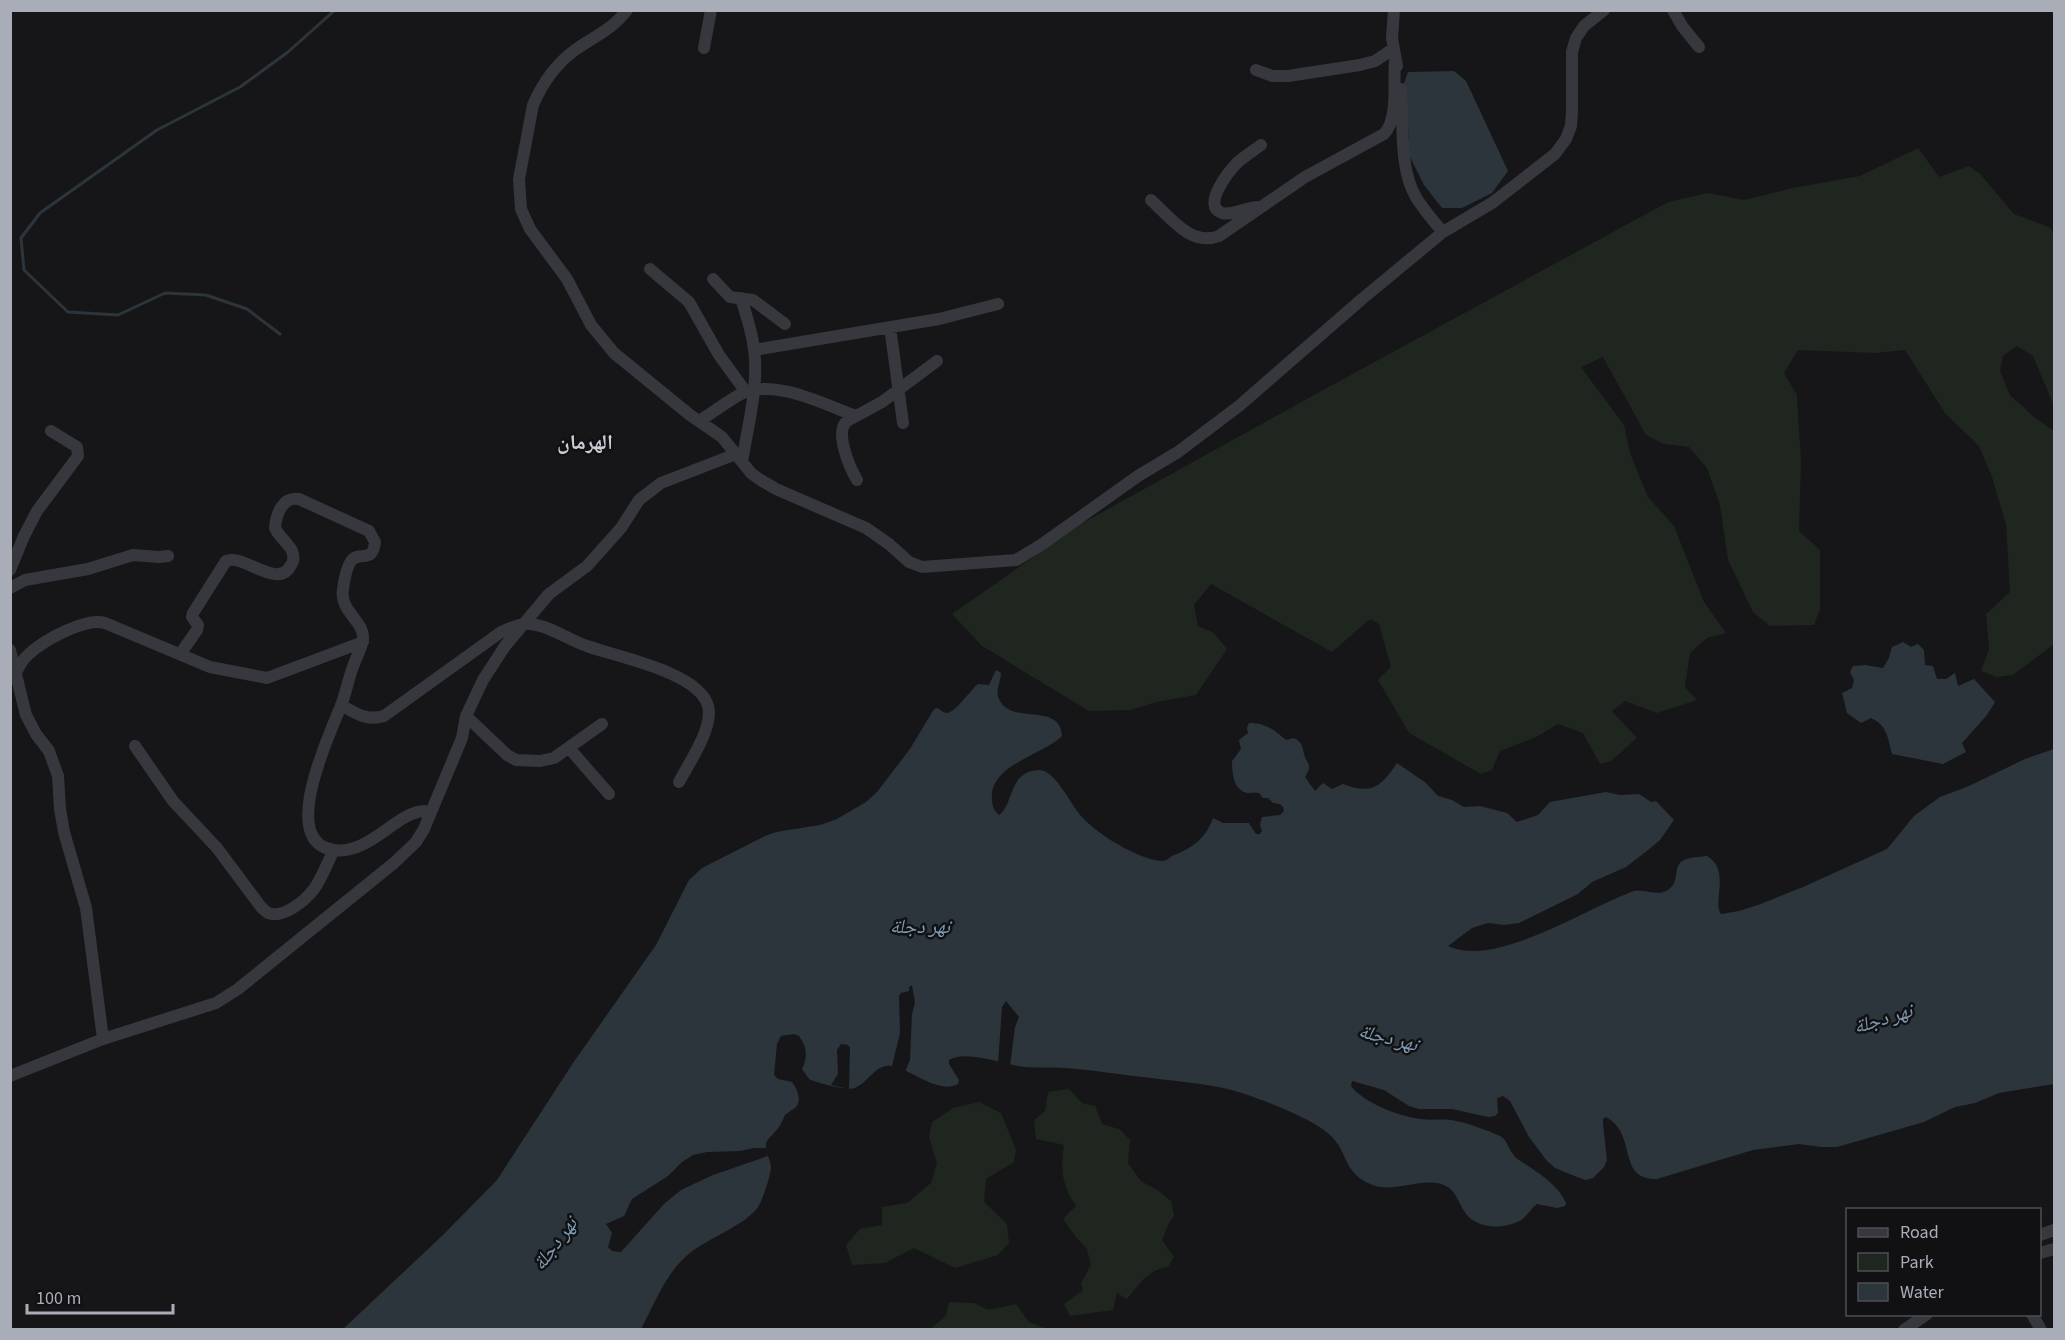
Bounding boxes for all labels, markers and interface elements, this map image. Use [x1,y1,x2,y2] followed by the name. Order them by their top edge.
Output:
[557,427,613,457] district label: الهرمان
[890,913,953,941] water label: نهر دجلة
[1850,996,1919,1041] water label: نهر دجلة
[1355,1017,1423,1060] water label: نهر دجلة
[1846,1208,2041,1316] legend
[526,1209,586,1276] water label: نهر دجلة
[1900,1220,1939,1245] text: Road
[1900,1250,1934,1275] text: Park
[27,1277,172,1315] scale bar
[1900,1280,1944,1305] text: Water
[36,1286,81,1311] text: 100 m

